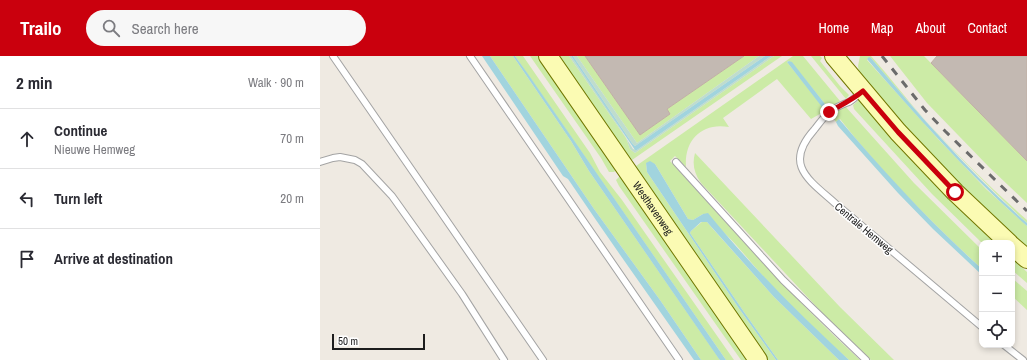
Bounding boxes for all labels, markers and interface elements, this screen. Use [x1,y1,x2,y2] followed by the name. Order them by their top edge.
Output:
[86,10,366,46] search box
[20,15,62,41] text: Trailo
[100,17,122,39] icon: search
[132,18,199,39] text: Search here
[818,19,849,37] text: Home
[871,19,893,37] text: Map
[915,19,945,37] text: About
[967,19,1007,37] text: Contact
[16,71,52,94] text: 2 min
[248,74,304,91] text: Walk · 90 m
[820,103,838,121] route end
[54,120,107,141] text: Continue
[16,128,38,150] icon: ahead
[280,130,304,147] text: 70 m
[54,141,135,158] text: Nieuwe Hemweg
[630,179,676,238] street label: Westhavenweg
[946,183,964,201] route start
[16,188,38,210] icon: left
[54,188,102,209] text: Turn left
[280,190,304,207] text: 20 m
[832,199,896,257] street label: Centrale Hemweg
[979,240,1015,348] map controls
[979,240,1015,276] button: +
[16,248,38,270] icon: arrive
[54,248,173,269] text: Arrive at destination
[979,276,1015,312] button: −
[979,312,1015,348] button: locate
[332,332,425,351] scale bar
[338,334,358,348] text: 50 m

